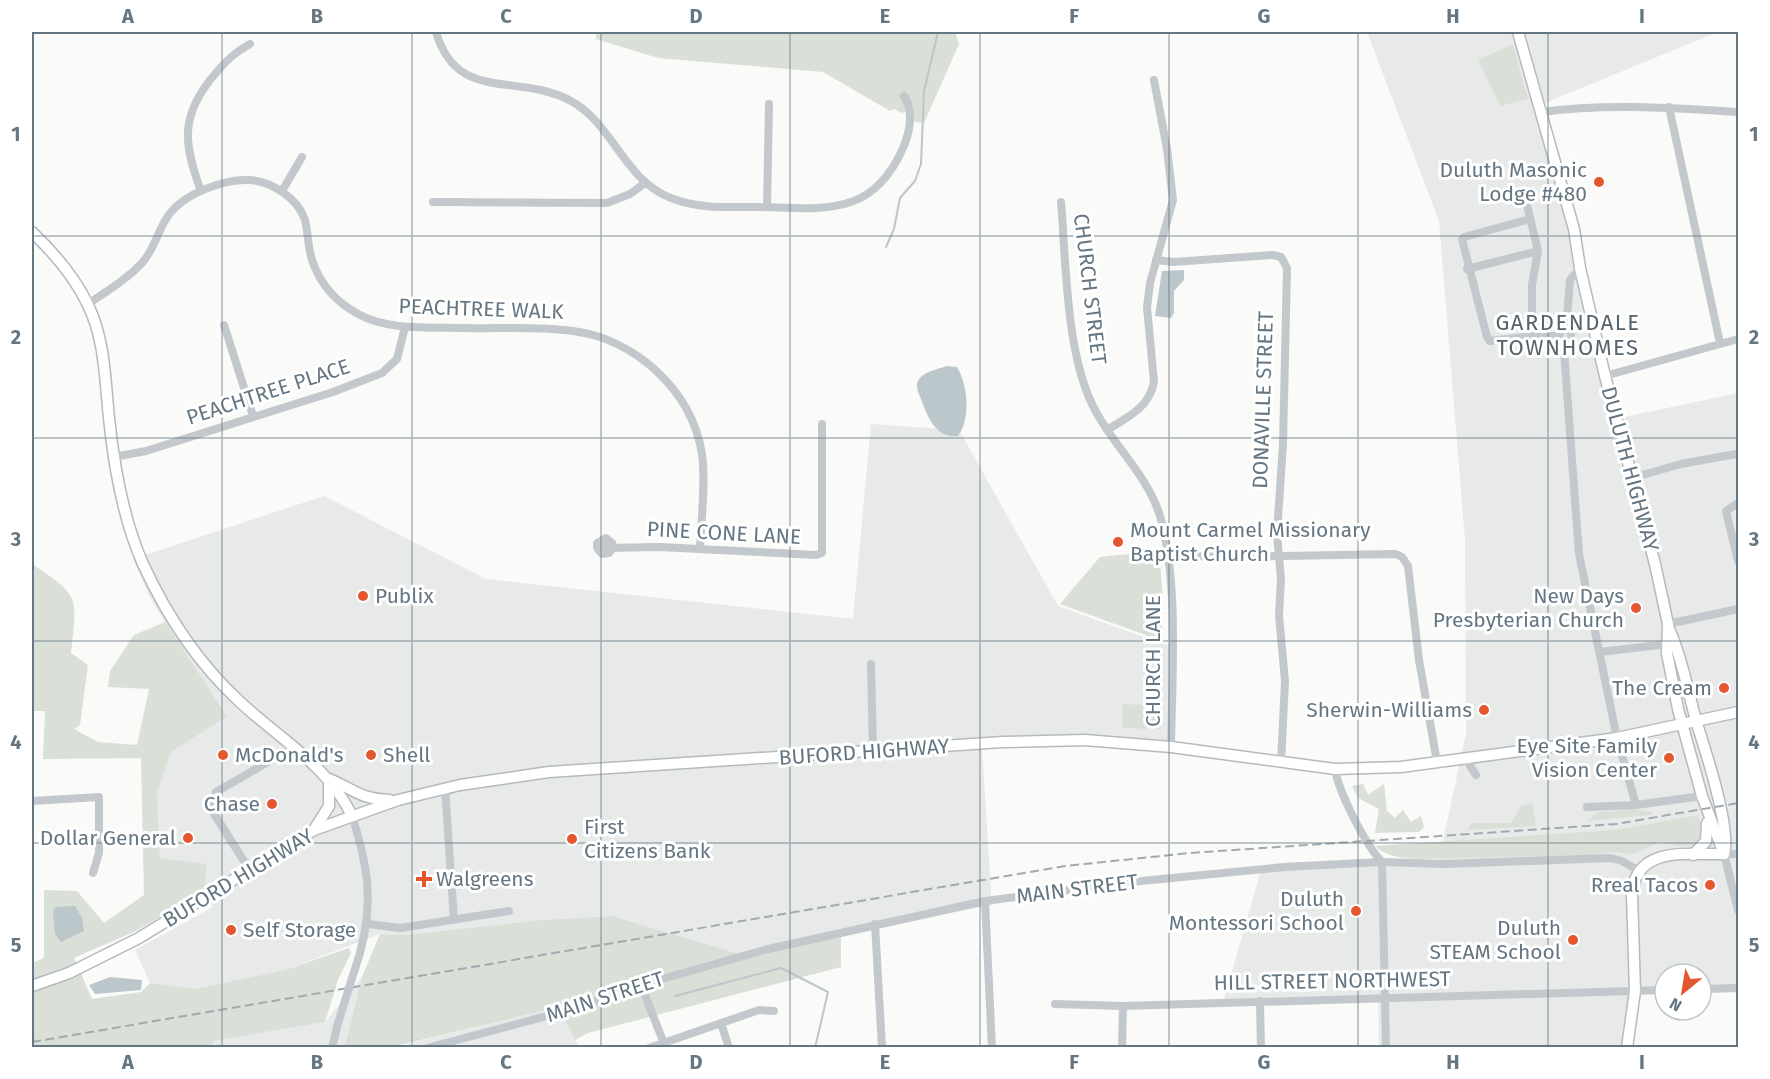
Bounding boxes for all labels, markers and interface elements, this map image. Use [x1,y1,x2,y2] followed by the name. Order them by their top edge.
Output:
[121,4,135,28] text: A
[311,4,323,28] text: B
[500,4,512,28] text: C
[689,4,703,28] text: D
[880,4,890,28] text: E
[1069,4,1079,28] text: F
[1258,4,1270,28] text: G
[1446,4,1460,28] text: H
[1639,4,1645,28] text: I
[11,122,21,146] text: 1
[1749,122,1759,146] text: 1
[1440,157,1587,207] place label: Duluth Masonic Lodge #480
[1592,175,1606,189] marker: Duluth Masonic Lodge #480
[1068,212,1112,366] street label: CHURCH STREET
[398,293,565,325] street label: PEACHTREE WALK
[1495,309,1641,361] district label: GARDENDALE TOWNHOMES
[1247,311,1279,489] street label: DONAVILLE STREET
[11,325,21,349] text: 2
[1749,325,1759,349] text: 2
[183,353,353,431] street label: PEACHTREE PLACE
[1595,384,1665,555] street label: DULUTH HIGHWAY
[646,516,802,550] street label: PINE CONE LANE
[1130,517,1371,567] place label: Mount Carmel Missionary Baptist Church
[10,527,21,551] text: 3
[1748,527,1759,551] text: 3
[1111,535,1125,549] marker: Mount Carmel Missionary Baptist Church
[375,583,434,609] place label: Publix
[1433,583,1624,633] place label: New Days Presbyterian Church
[356,589,370,603] marker: Publix
[1140,595,1166,727] street label: CHURCH LANE
[1629,601,1643,615] marker: New Days Presbyterian Church
[1612,675,1712,701] place label: The Cream
[1717,681,1731,695] marker: The Cream
[1306,697,1472,723] place label: Sherwin-Williams
[1477,703,1491,717] marker: Sherwin-Williams
[10,730,22,754] text: 4
[1748,730,1760,754] text: 4
[778,733,951,771] street label: BUFORD HIGHWAY
[1517,733,1658,783] place label: Eye Site Family Vision Center
[235,742,344,768] place label: McDonald's
[383,742,431,768] place label: Shell
[216,748,230,762] marker: McDonald's
[364,748,378,762] marker: Shell
[1662,751,1676,765] marker: Eye Site Family Vision Center
[204,791,260,817] place label: Chase
[265,797,279,811] marker: Chase
[584,814,711,864] place label: First Citizens Bank
[158,823,318,933] street label: BUFORD HIGHWAY
[40,825,176,851] place label: Dollar General
[181,831,195,845] marker: Dollar General
[565,832,579,846] marker: First Citizens Bank
[436,866,534,892] place label: Walgreens
[1015,869,1139,909] street label: MAIN STREET
[417,872,431,886] marker: Walgreens
[1591,872,1698,898] place label: Rreal Tacos
[1703,878,1717,892] marker: Rreal Tacos
[1169,886,1344,936] place label: Duluth Montessori School
[1349,904,1363,918] marker: Duluth Montessori School
[1430,915,1561,965] place label: Duluth STEAM School
[243,917,356,943] place label: Self Storage
[224,923,238,937] marker: Self Storage
[11,933,22,957] text: 5
[1566,933,1580,947] marker: Duluth STEAM School
[1749,933,1760,957] text: 5
[1653,962,1713,1022] north arrow
[543,966,667,1028] street label: MAIN STREET
[1213,966,1451,996] street label: HILL STREET NORTHWEST
[1666,994,1685,1015] text: N
[121,1050,135,1074] text: A
[311,1050,323,1074] text: B
[500,1050,512,1074] text: C
[689,1050,703,1074] text: D
[880,1050,890,1074] text: E
[1069,1050,1079,1074] text: F
[1258,1050,1270,1074] text: G
[1446,1050,1460,1074] text: H
[1639,1050,1645,1074] text: I

